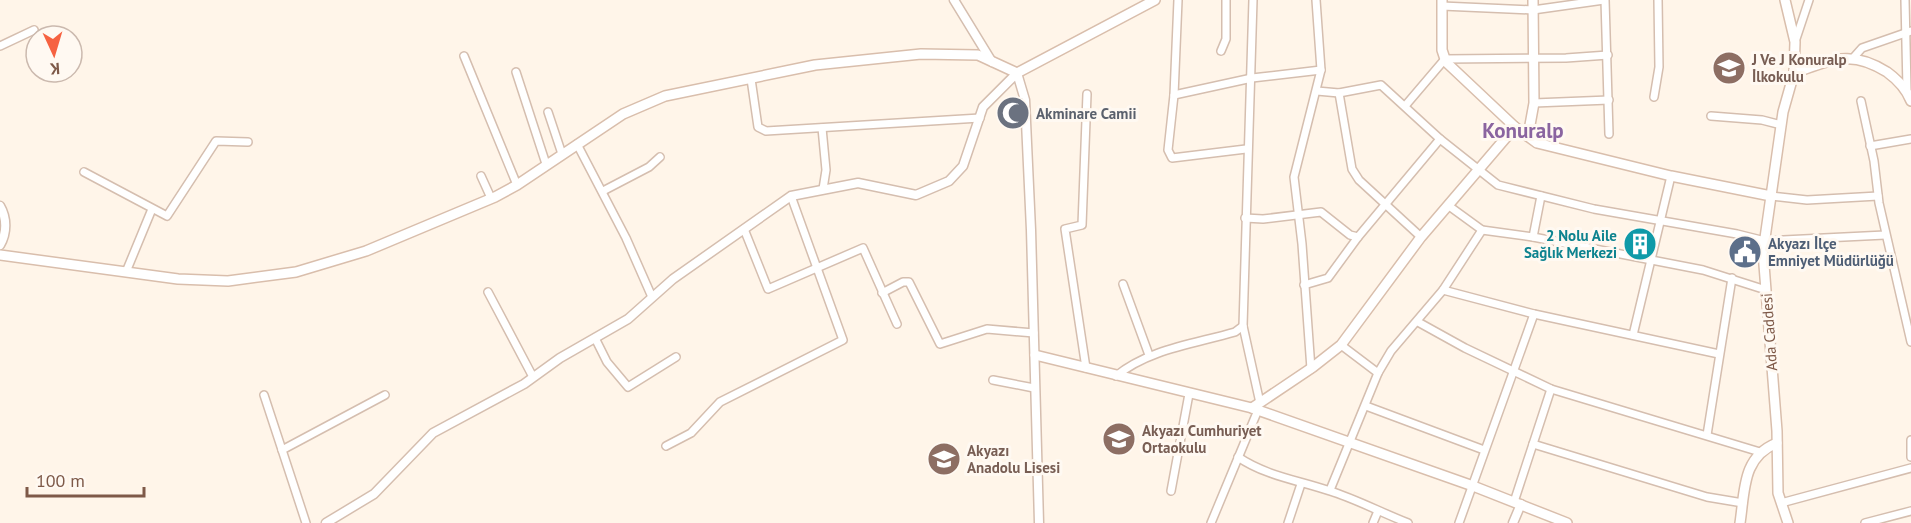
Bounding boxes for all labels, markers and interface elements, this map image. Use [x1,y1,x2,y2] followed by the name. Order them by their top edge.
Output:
[24,24,84,84] north arrow
[1711,50,1747,86] school or university icon: J Ve J Konuralp İlkokulu
[1751,50,1847,86] place label: J Ve J Konuralp İlkokulu
[49,59,61,79] text: K
[995,95,1031,131] mosque icon: Akminare Camii
[1036,104,1136,123] place label: Akminare Camii
[1482,117,1564,144] district label: Konuralp
[1524,226,1617,262] place label: 2 Nolu Aile Sağlık Merkezi
[1622,226,1658,262] building icon: 2 Nolu Aile Sağlık Merkezi
[1727,234,1763,270] public building icon: Akyazı İlçe Emniyet Müdürlüğü
[1768,234,1894,270] place label: Akyazı İlçe Emniyet Müdürlüğü
[1757,292,1781,372] street label: Ada Caddesi
[1101,421,1137,457] school or university icon: Akyazı Cumhuriyet Ortaokulu
[1142,421,1262,457] place label: Akyazı Cumhuriyet Ortaokulu
[926,441,962,477] school or university icon: Akyazı Anadolu Lisesi
[967,441,1060,477] place label: Akyazı Anadolu Lisesi
[27,460,144,498] scale bar
[36,469,85,492] text: 100 m

